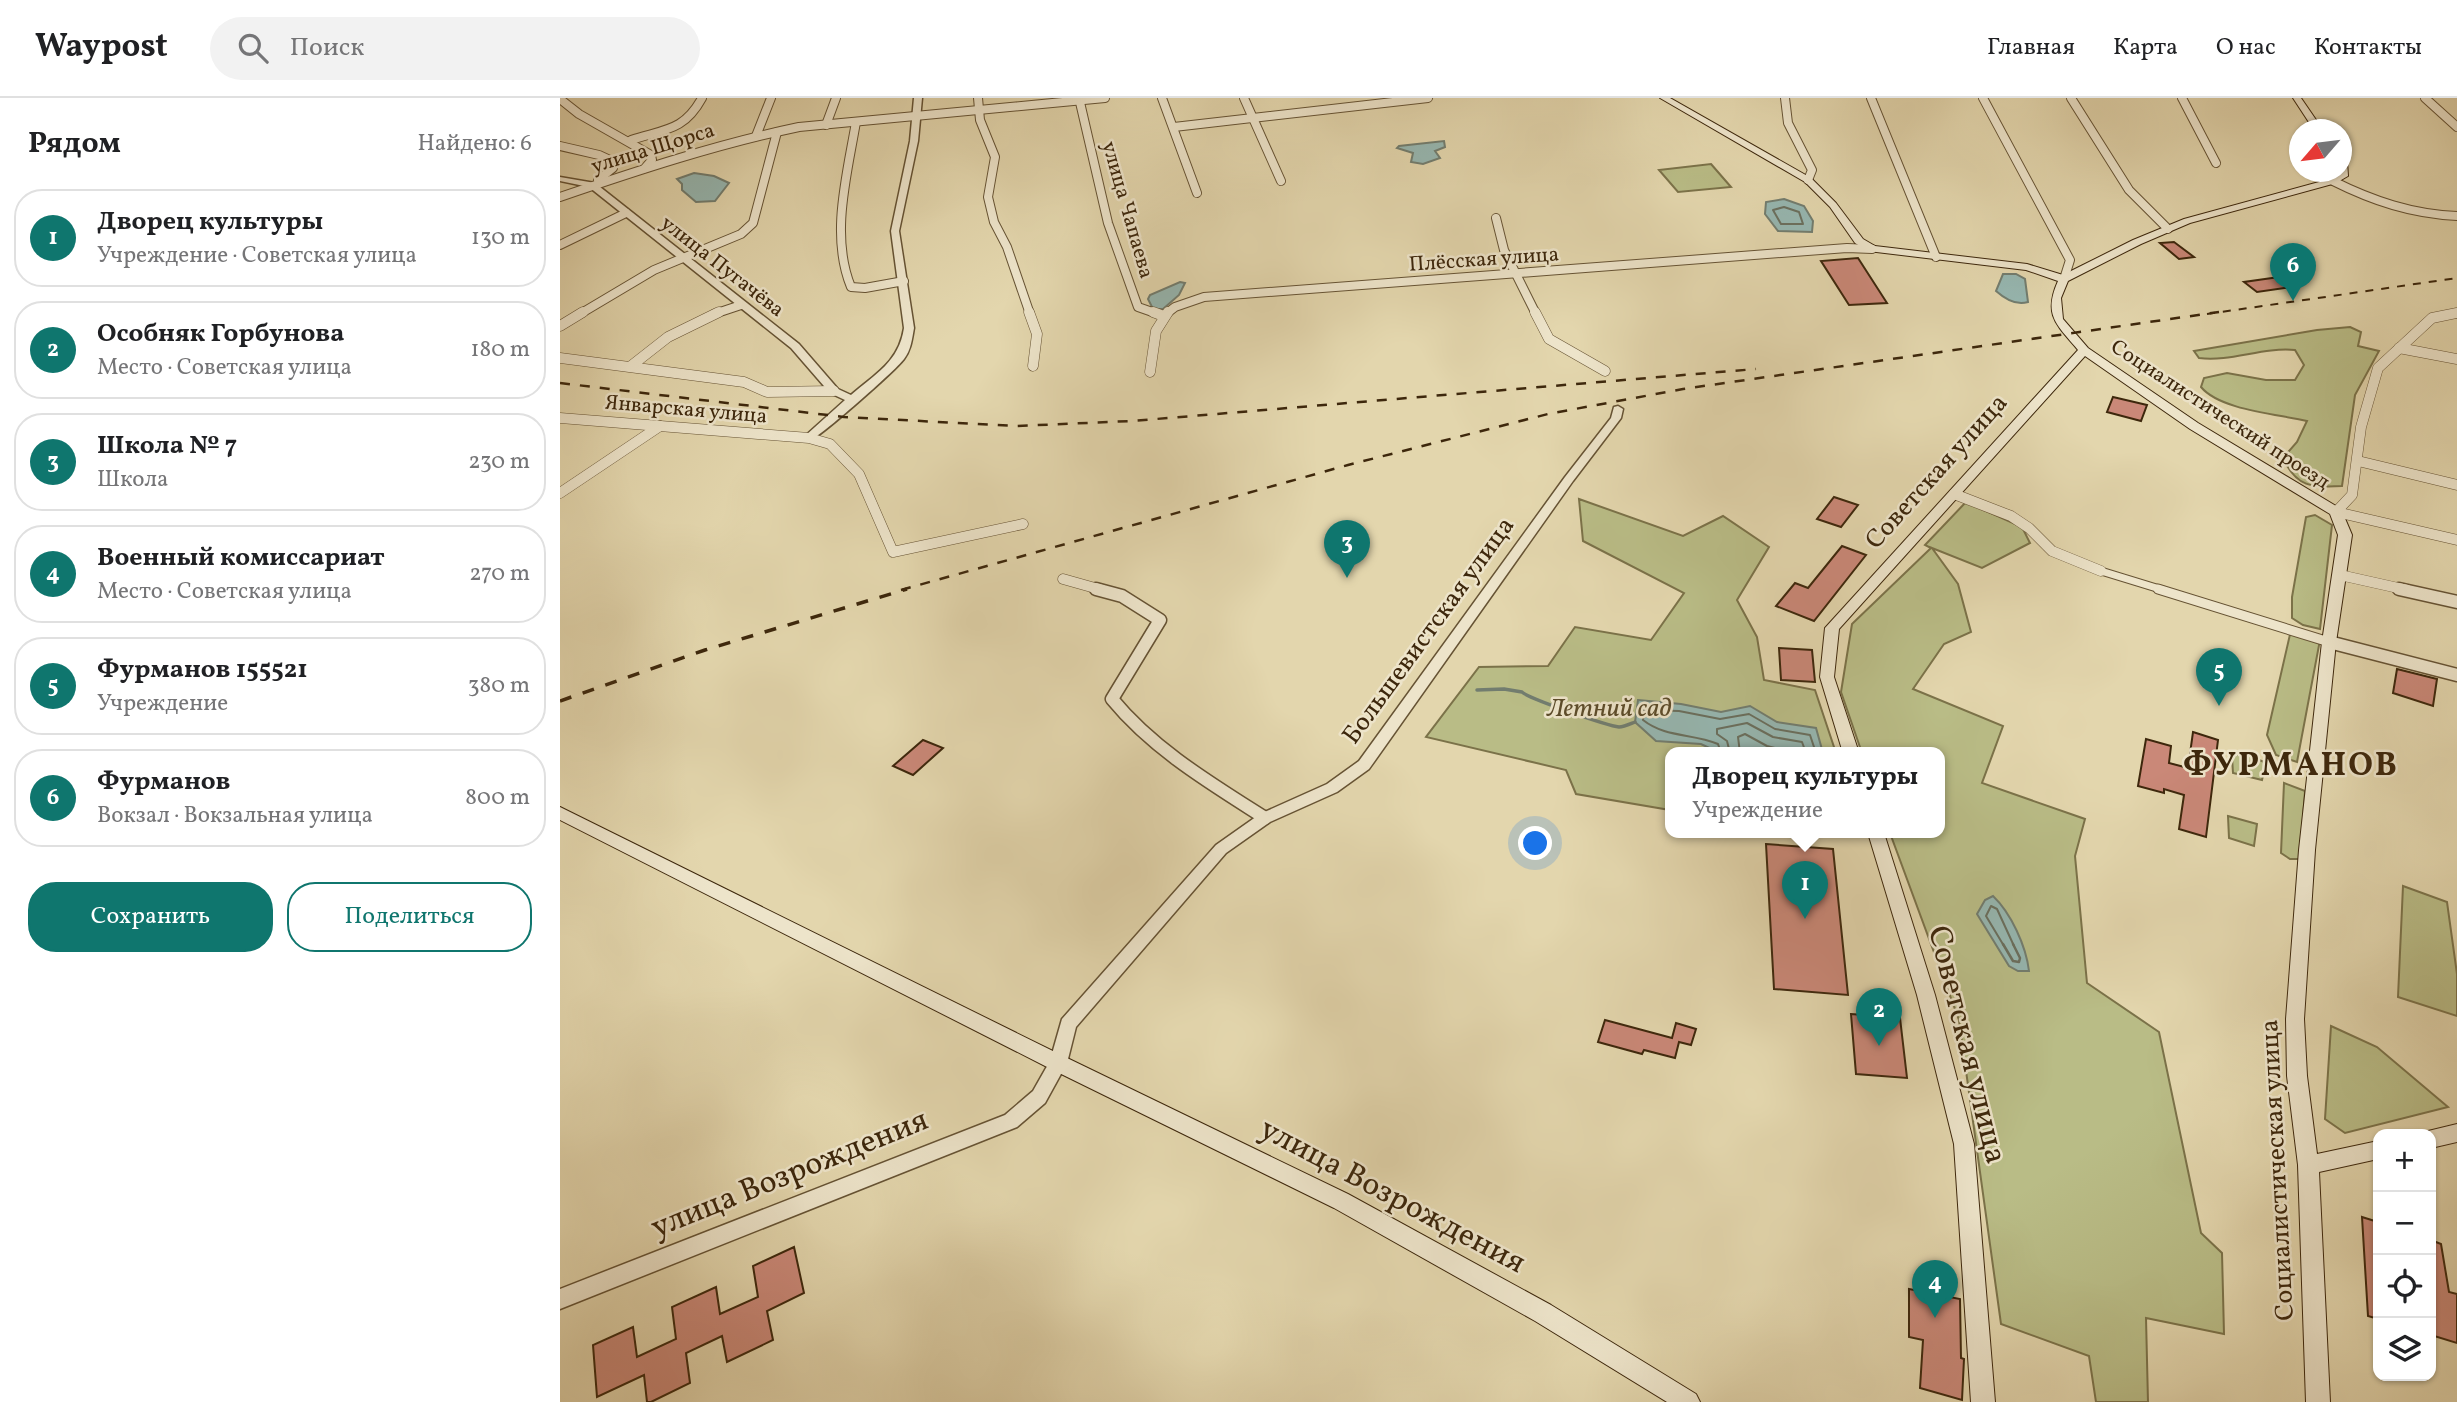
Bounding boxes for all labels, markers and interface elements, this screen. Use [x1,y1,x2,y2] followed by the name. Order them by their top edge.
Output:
[210,17,700,80] search box
[35,25,168,71] text: Waypost
[234,29,272,67] icon: search
[290,30,364,66] text: Поиск
[1987,31,2075,65] text: Главная
[2113,31,2178,65] text: Карта
[2216,31,2276,65] text: О нас
[2314,31,2422,65] text: Контакты
[588,116,718,182] street label: улица Щорса
[2289,119,2352,182] north arrow
[28,123,121,165] text: Рядом
[417,128,532,160] text: Найдено: 6
[1094,138,1160,282] street label: улица Чапаева
[97,204,323,240] text: Дворец культуры
[654,209,790,325] street label: улица Пугачёва
[48,222,58,254] text: 1
[471,222,530,254] text: 130 m
[97,240,417,272] text: Учреждение · Советская улица
[1408,240,1560,280] street label: Плёсская улица
[2270,243,2316,301] pin: 6
[97,316,344,352] text: Особняк Горбунова
[2105,333,2335,497] street label: Социалистический проезд
[47,334,59,366] text: 2
[471,334,530,366] text: 180 m
[97,352,352,384] text: Место · Советская улица
[1857,386,2017,558] street label: Советская улица
[604,388,768,432] street label: Январская улица
[97,428,237,464] text: Школа № 7
[47,446,59,478] text: 3
[468,446,530,478] text: 230 m
[97,464,168,496] text: Школа
[1334,510,1524,752] street label: Большевистская улица
[1324,520,1370,578] pin: 3
[97,540,385,576] text: Военный комиссариат
[46,558,60,590] text: 4
[469,558,530,590] text: 270 m
[97,576,352,608] text: Место · Советская улица
[2196,648,2242,706] pin: 5
[97,652,308,688] text: Фурманов 155521
[47,670,59,702] text: 5
[468,670,530,702] text: 380 m
[97,688,228,720] text: Учреждение
[1546,691,1671,727] park label: Летний сад
[2183,744,2399,790] district label: ФУРМАНОВ
[1665,747,1945,838] popup
[1692,759,1918,795] text: Дворец культуры
[97,764,231,800] text: Фурманов
[47,782,59,814] text: 6
[465,782,530,814] text: 800 m
[1692,795,1823,827] text: Учреждение
[97,800,373,832] text: Вокзал · Вокзальная улица
[1518,826,1552,860] your location
[1782,861,1828,919] pin: 1
[28,882,273,952] button: Сохранить
[287,882,532,952] button: Поделиться
[1915,921,2017,1169] street label: Советская улица
[1856,988,1902,1046] pin: 2
[2252,1019,2304,1321] street label: Социалистическая улица
[645,1099,935,1251] street label: улица Возрождения
[1251,1108,1533,1286] street label: улица Возрождения
[2373,1129,2436,1381] map controls
[2373,1129,2436,1192] button: +
[2373,1192,2436,1255] button: −
[2373,1255,2436,1318] button: locate
[1912,1260,1958,1318] pin: 4
[2373,1318,2436,1381] button: layers

